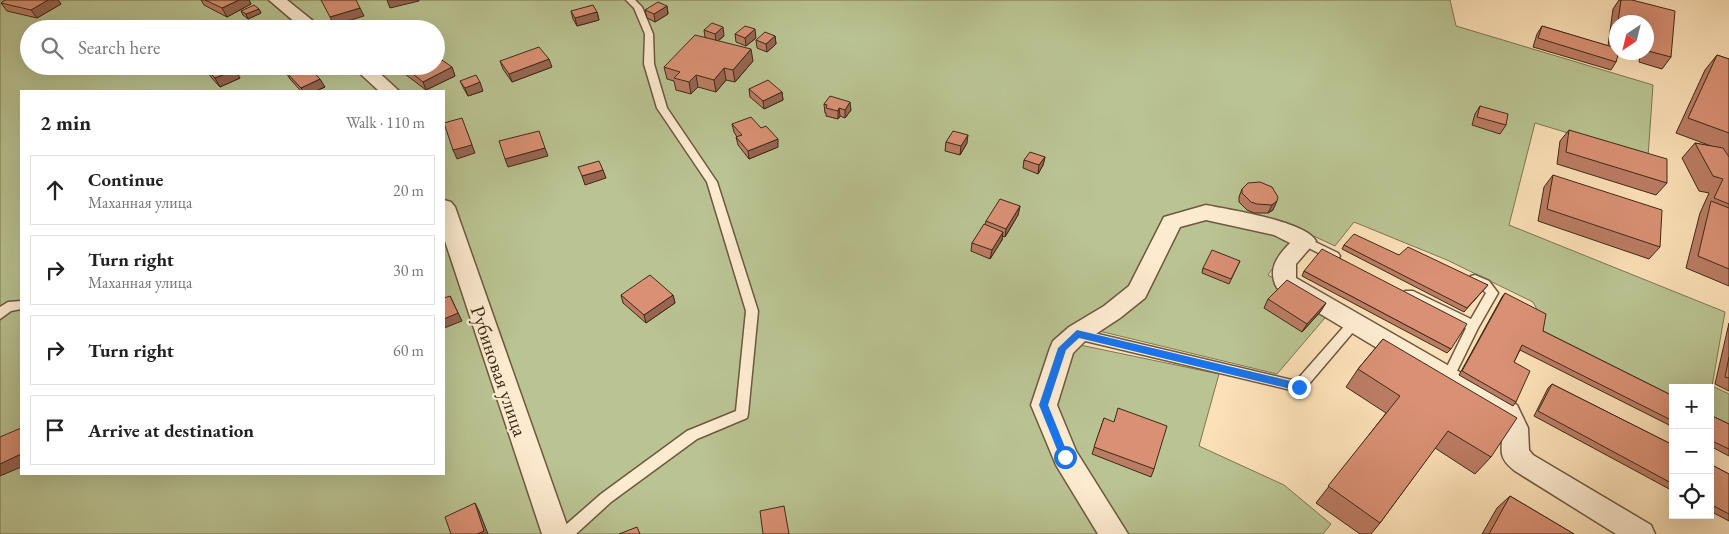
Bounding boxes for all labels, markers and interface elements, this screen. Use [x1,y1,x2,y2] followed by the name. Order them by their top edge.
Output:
[1609,15,1654,60] north arrow
[20,20,445,75] search box
[38,34,66,62] icon: search
[78,35,160,60] text: Search here
[40,109,91,136] text: 2 min
[346,112,425,133] text: Walk · 110 m
[88,167,163,192] text: Continue
[41,176,69,204] icon: ahead
[393,180,424,201] text: 20 m
[88,192,192,213] text: Маханная улица
[88,247,174,272] text: Turn right
[41,256,69,284] icon: right
[393,260,424,281] text: 30 m
[88,272,192,293] text: Маханная улица
[465,302,533,440] street label: Рубиновая улица
[41,336,69,364] icon: right
[88,338,174,363] text: Turn right
[393,340,424,361] text: 60 m
[1288,376,1311,399] route end
[1669,384,1714,519] map controls
[1669,384,1714,429] button: +
[41,416,69,444] icon: arrive
[88,418,254,443] text: Arrive at destination
[1669,429,1714,474] button: −
[1054,446,1077,469] route start
[1669,474,1714,519] button: locate

